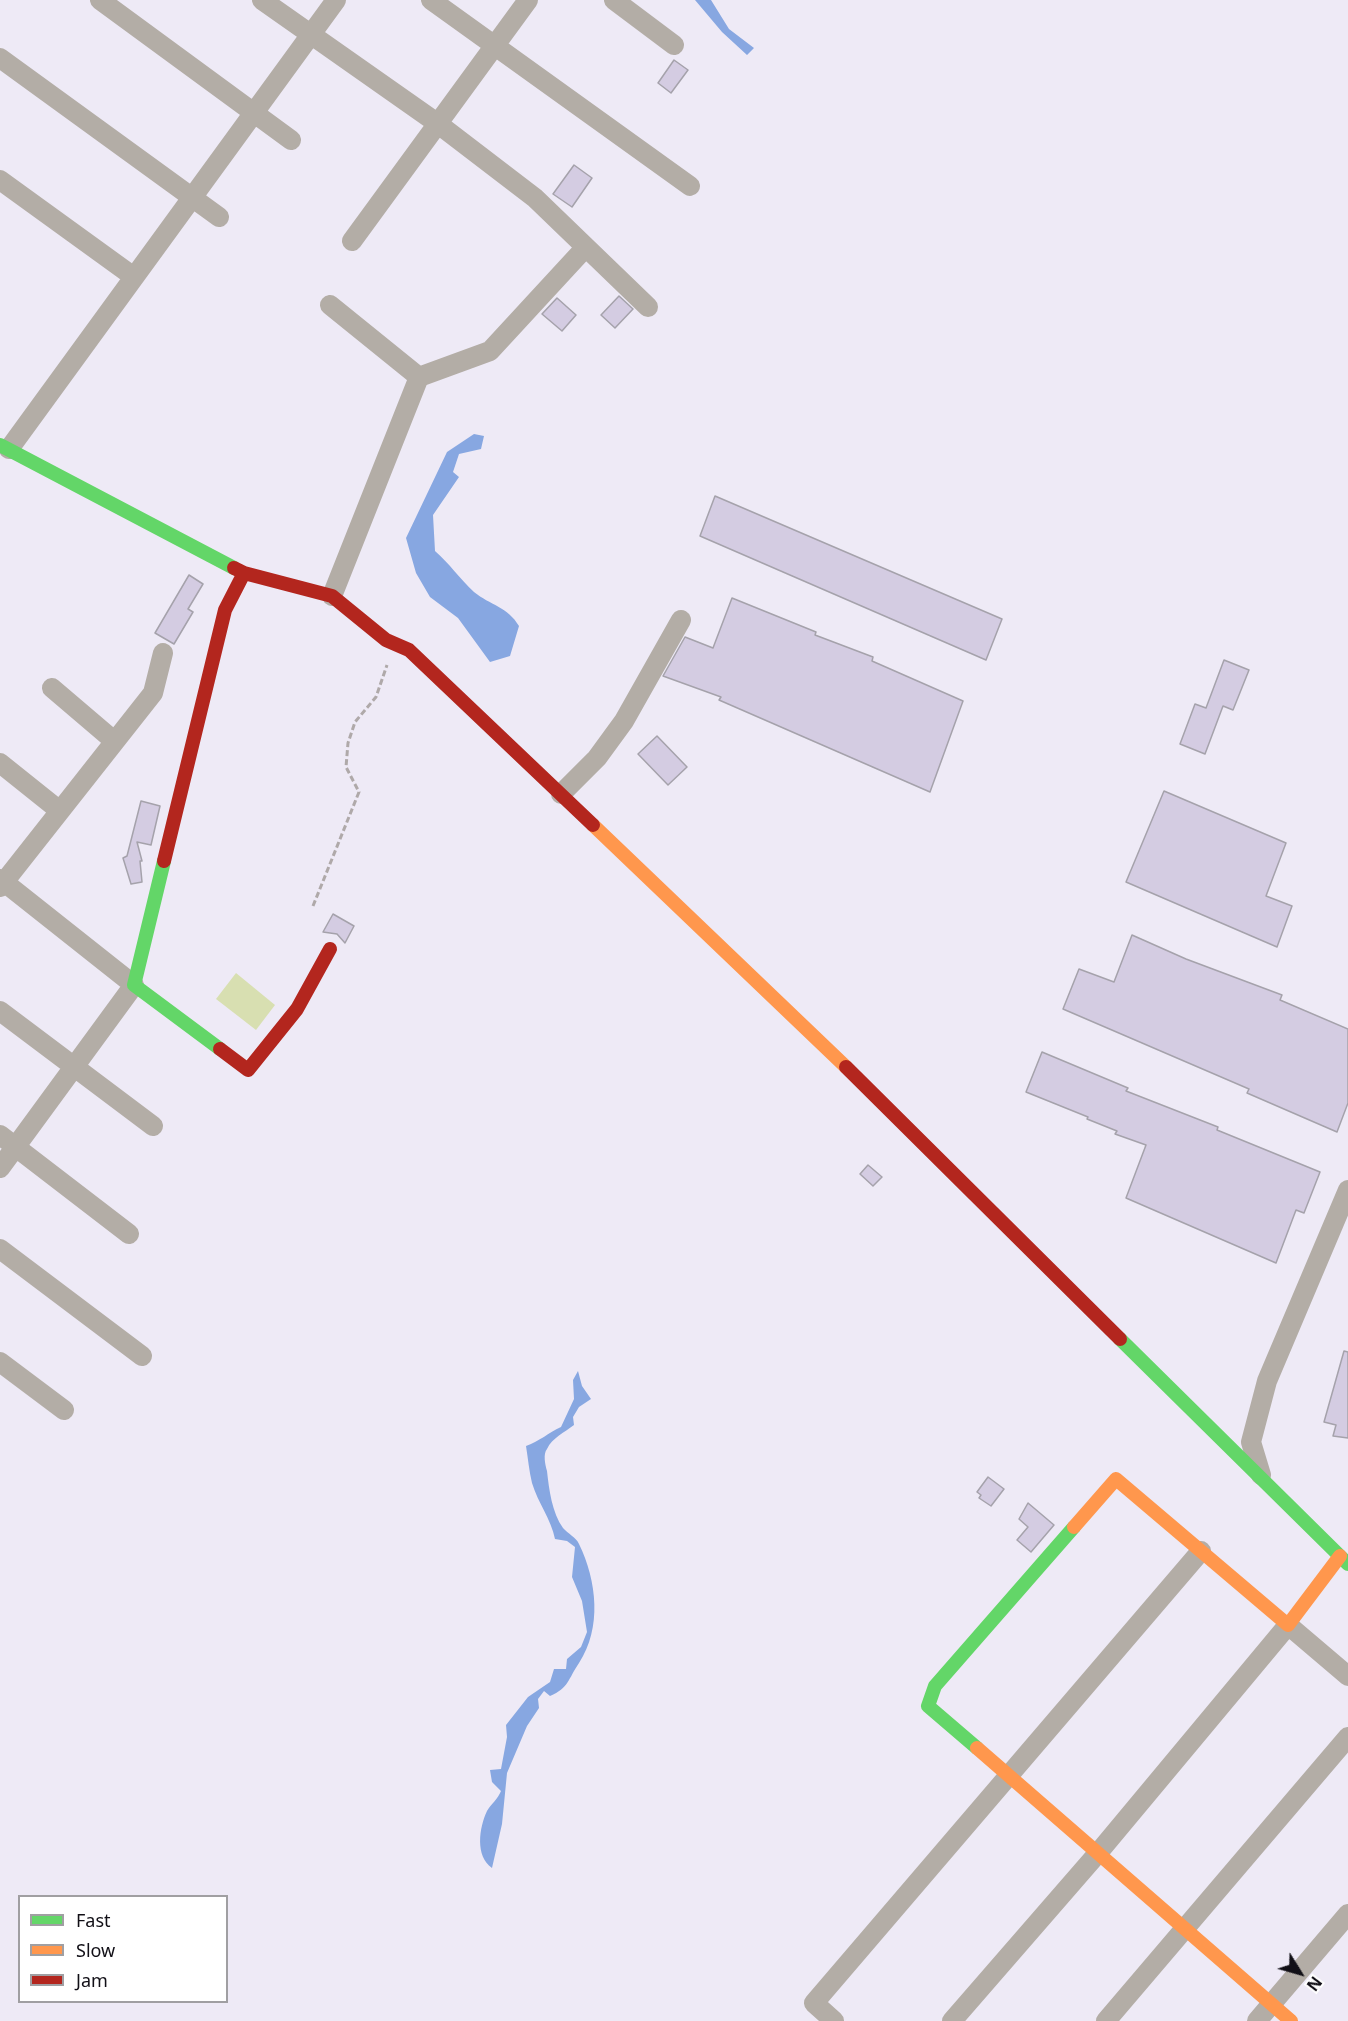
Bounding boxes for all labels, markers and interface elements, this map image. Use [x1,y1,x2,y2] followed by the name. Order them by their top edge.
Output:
[18,1895,228,2003] legend
[76,1908,111,1932] text: Fast
[76,1938,115,1962] text: Slow
[1270,1943,1330,2003] north arrow
[76,1968,108,1992] text: Jam
[1302,1972,1327,1996] text: N

